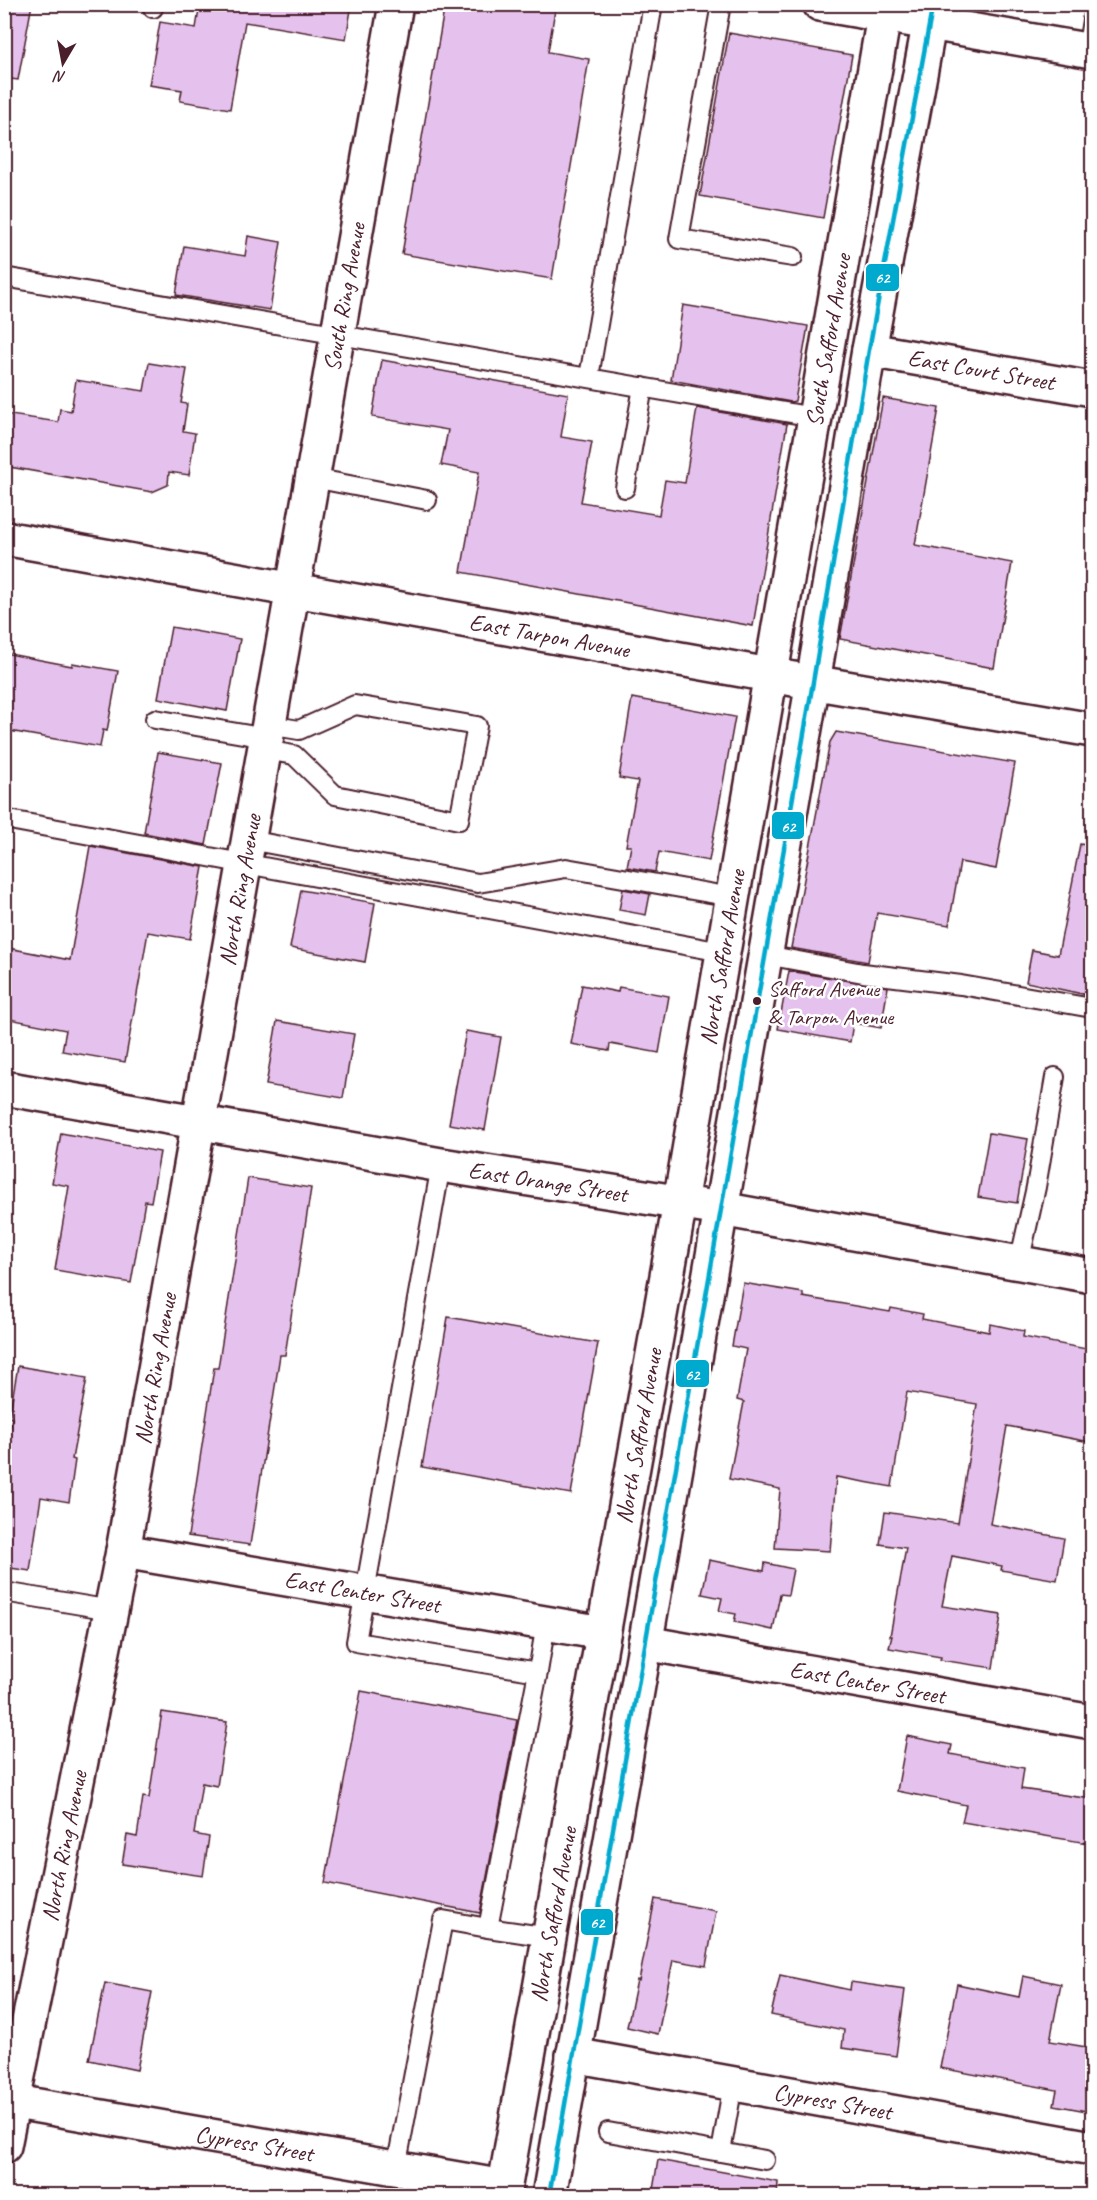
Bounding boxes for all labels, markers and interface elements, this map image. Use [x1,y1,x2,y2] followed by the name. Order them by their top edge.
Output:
[33,33,93,93] north arrow
[51,66,67,87] text: N
[316,218,372,374] street label: South Ring Avenue
[799,249,858,429] street label: South Safford Avenue
[865,263,900,292] line badge: 62
[875,268,891,288] text: 62
[906,342,1059,398] street label: East Court Street
[467,607,634,665] street label: East Tarpon Avenue
[212,810,268,968] street label: North Ring Avenue
[771,811,805,840] line badge: 62
[781,817,797,837] text: 62
[692,865,752,1047] street label: North Safford Avenue
[768,975,895,1031] place label: Safford Avenue & Tarpon Avenue
[751,995,763,1007] marker: Safford Avenue & Tarpon Avenue
[467,1155,631,1209] street label: East Orange Street
[127,1289,184,1446] street label: North Ring Avenue
[608,1344,669,1526] street label: North Safford Avenue
[675,1359,710,1388] line badge: 62
[685,1365,701,1385] text: 62
[283,1564,445,1620] street label: East Center Street
[788,1654,950,1711] street label: East Center Street
[34,1766,94,1924] street label: North Ring Avenue
[523,1822,584,2004] street label: North Safford Avenue
[580,1908,614,1936] line badge: 62
[590,1913,606,1933] text: 62
[772,2076,896,2127] street label: Cypress Street
[193,2119,317,2169] street label: Cypress Street

